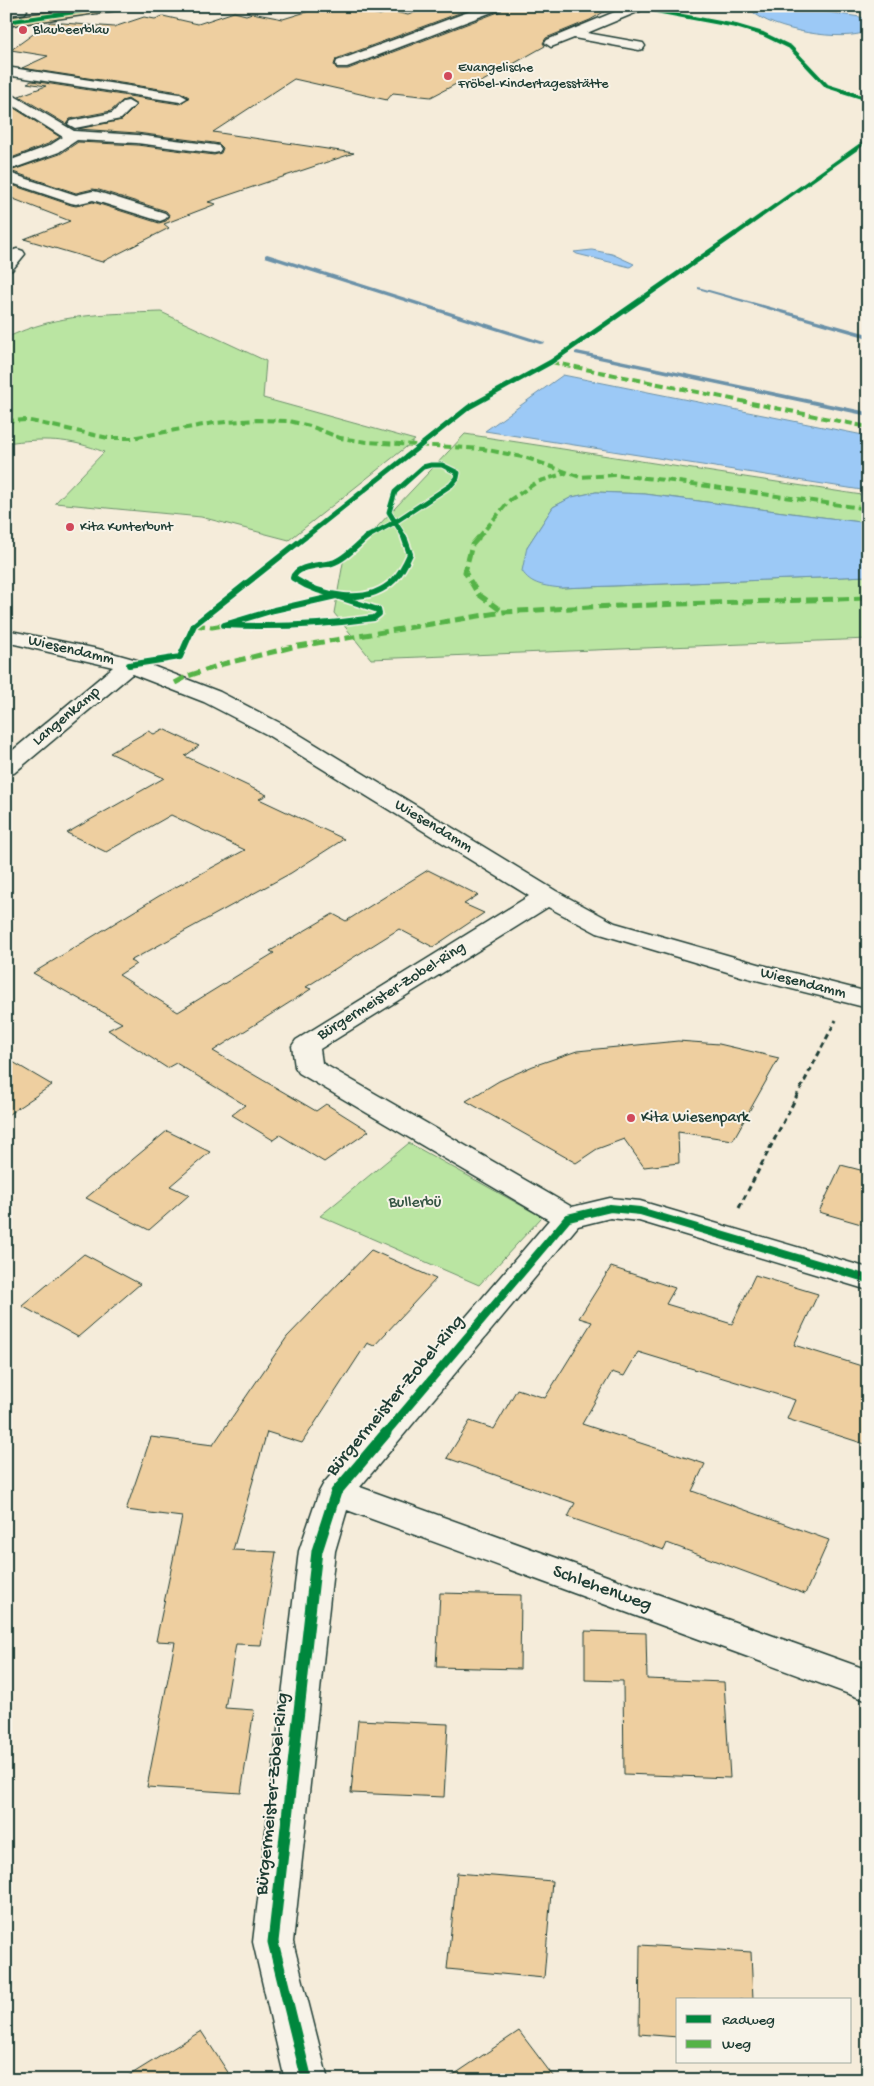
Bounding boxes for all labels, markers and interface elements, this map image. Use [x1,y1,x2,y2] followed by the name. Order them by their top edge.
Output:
[32,22,110,39] place label: Blaubeerblau
[17,24,29,36] marker: Blaubeerblau
[457,60,609,93] place label: Evangelische Fröbel-Kindertagesstätte
[442,70,454,82] marker: Evangelische Fröbel-Kindertagesstätte
[80,519,174,536] place label: Kita Kunterbunt
[64,521,76,533] marker: Kita Kunterbunt
[26,632,117,670] street label: Wiesendamm
[29,683,105,751] street label: Langenkamp
[390,796,476,858] street label: Wiesendamm
[313,939,470,1046] street label: Bürgermeister-Zobel-Ring
[758,964,849,1004] street label: Wiesendamm
[641,1109,751,1128] place label: Kita Wiesenpark
[625,1112,637,1124] marker: Kita Wiesenpark
[388,1194,442,1213] park label: Bullerbü
[321,1311,470,1482] street label: Bürgermeister-Zobel-Ring
[549,1560,655,1618] street label: Schlehenweg
[251,1691,295,1897] street label: Bürgermeister-Zobel-Ring
[676,1998,852,2064] legend
[722,2012,775,2030] text: Radweg
[722,2036,751,2054] text: Weg

